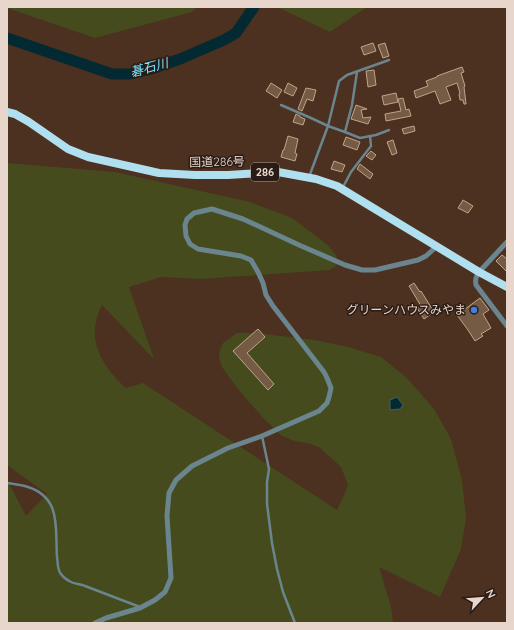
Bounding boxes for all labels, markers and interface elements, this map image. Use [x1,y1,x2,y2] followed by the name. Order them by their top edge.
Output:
[128,54,172,80] water label: 碁石川
[189,154,245,169] street label: 国道286号
[251,163,279,181] road number: 286
[347,302,466,317] place label: グリーンハウスみやま
[469,305,479,315] marker: グリーンハウスみやま
[462,578,502,618] north arrow
[483,587,499,600] text: N

